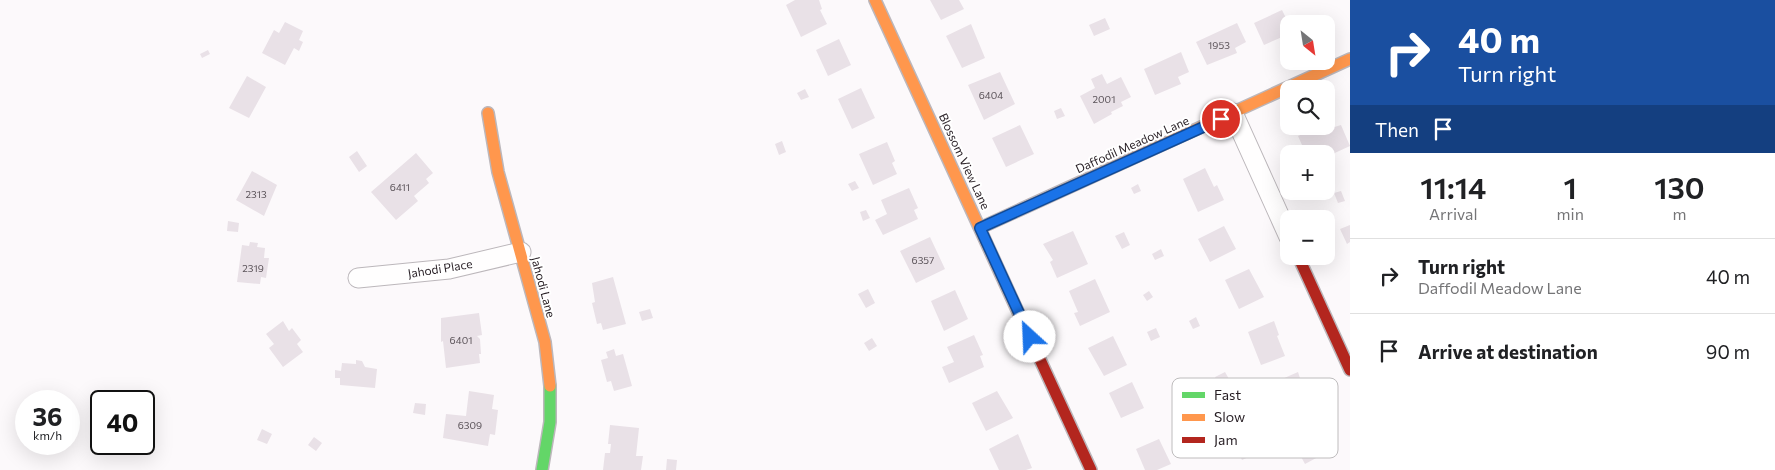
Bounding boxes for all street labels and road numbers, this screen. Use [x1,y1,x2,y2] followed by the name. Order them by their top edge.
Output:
[937,111,993,211] street label: Blossom View Lane
[1073,113,1191,175] street label: Daffodil Meadow Lane
[528,255,559,319] street label: Jahodi Lane
[407,256,473,281] street label: Jahodi Place

